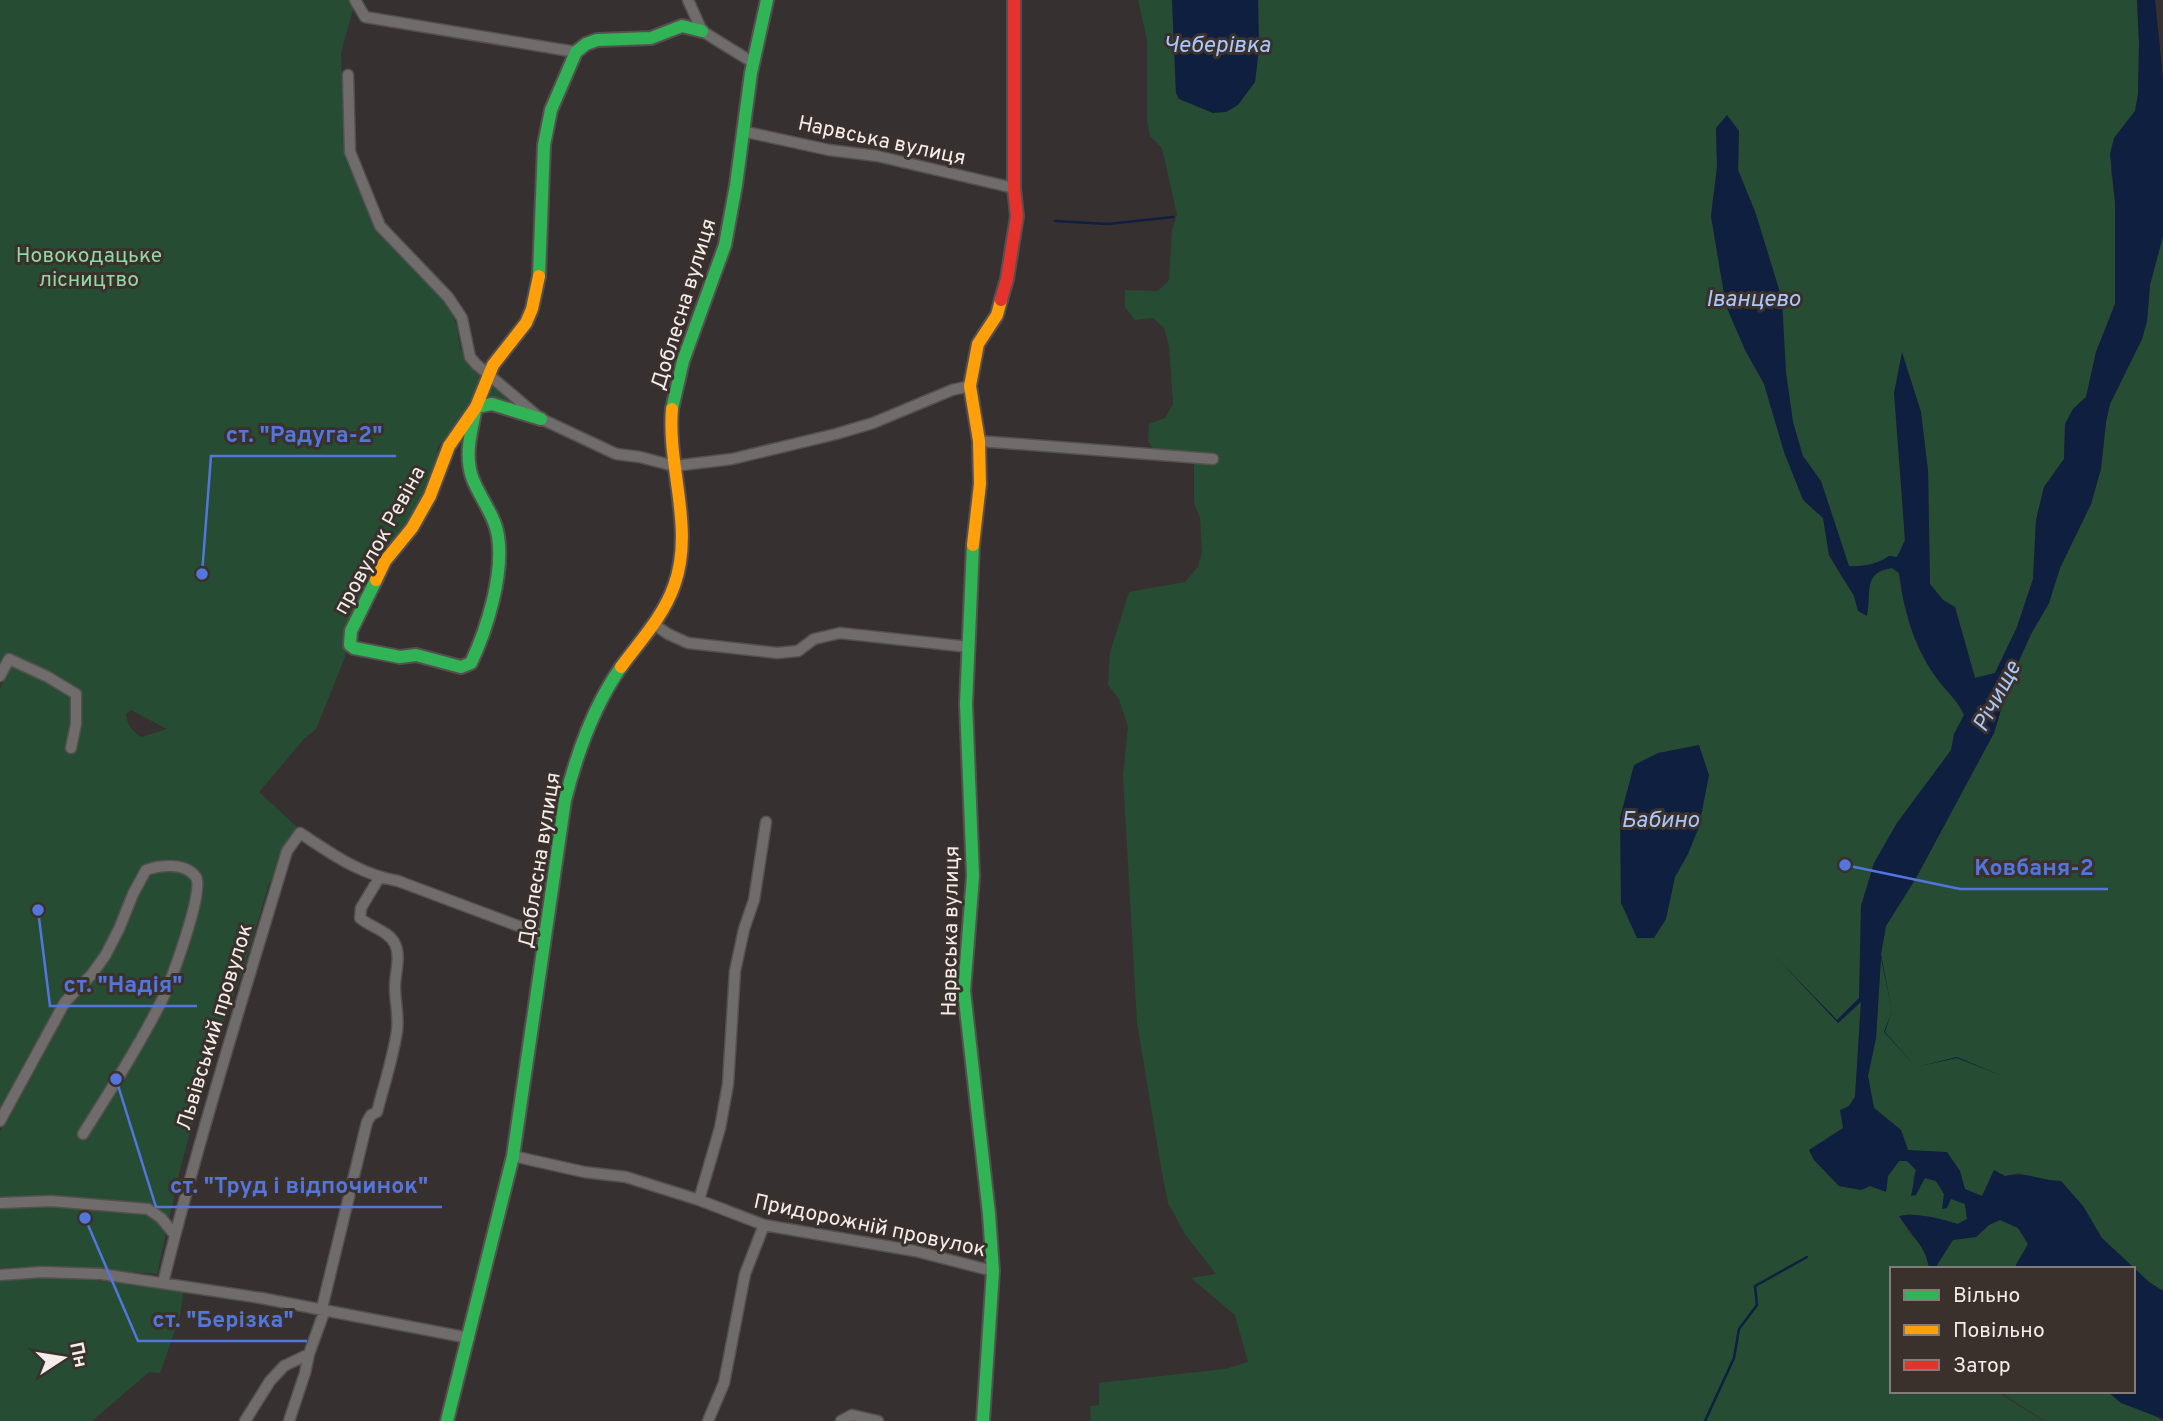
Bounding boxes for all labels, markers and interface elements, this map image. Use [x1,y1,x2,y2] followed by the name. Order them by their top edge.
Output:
[1164,32,1271,61] water label: Чеберівка
[795,111,968,172] street label: Нарвська вулиця
[646,216,723,393] street label: Доблесна вулиця
[16,243,162,294] park label: Новокодацьке лісництво
[1706,286,1801,315] water label: Іванцево
[211,412,396,456] callout: ст. "Радуга-2"
[226,422,382,451] text: ст. "Радуга-2"
[328,462,432,620] street label: провулок Ревіна
[1968,656,2029,738] water label: Річище
[513,770,568,950] street label: Доблесна вулиця
[1621,807,1700,836] water label: Бабино
[937,845,966,1017] street label: Нарвська вулиця
[1960,845,2108,889] callout: Ковбаня-2
[1974,855,2094,884] text: Ковбаня-2
[171,921,260,1134] street label: Львівський провулок
[50,962,197,1006] callout: ст. "Надія"
[64,972,182,1001] text: ст. "Надія"
[156,1163,442,1207] callout: ст. "Труд і відпочинок"
[170,1173,428,1202] text: ст. "Труд і відпочинок"
[751,1189,988,1264] street label: Придорожній провулок
[1890,1267,2135,1393] legend
[1953,1283,2020,1310] text: Вільно
[138,1297,307,1341] callout: ст. "Берізка"
[152,1307,294,1336] text: ст. "Берізка"
[1953,1318,2045,1345] text: Повільно
[28,1323,98,1393] north arrow
[63,1340,92,1370] text: Пн
[1953,1353,2011,1380] text: Затор

